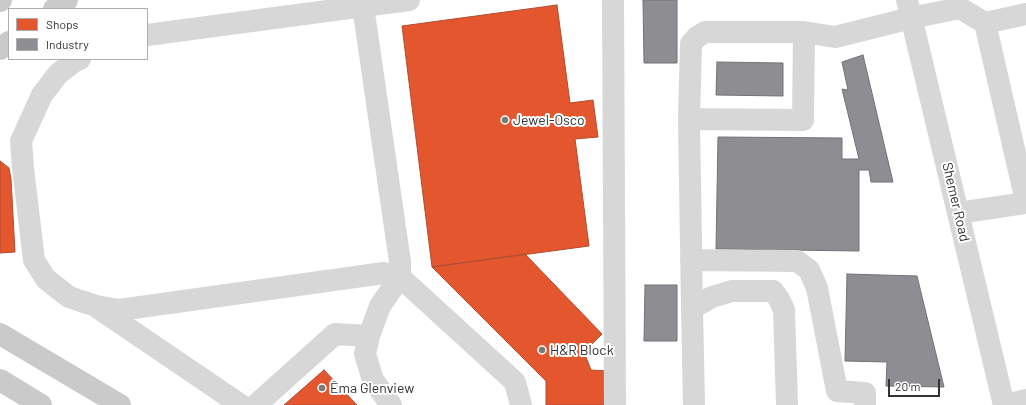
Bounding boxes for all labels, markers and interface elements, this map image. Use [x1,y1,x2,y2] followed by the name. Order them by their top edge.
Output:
[8,8,148,60] legend
[46,17,78,31] text: Shops
[46,37,89,51] text: Industry
[513,112,585,128] place label: Jewel-Osco
[500,115,510,125] marker: Jewel-Osco
[939,161,973,243] street label: Shemer Road
[550,342,614,358] place label: H&R Block
[537,345,547,355] marker: H&R Block
[890,371,942,397] scale bar
[895,379,921,393] text: 20 m
[330,380,414,396] place label: Ēma Glenview
[317,383,327,393] marker: Ēma Glenview

